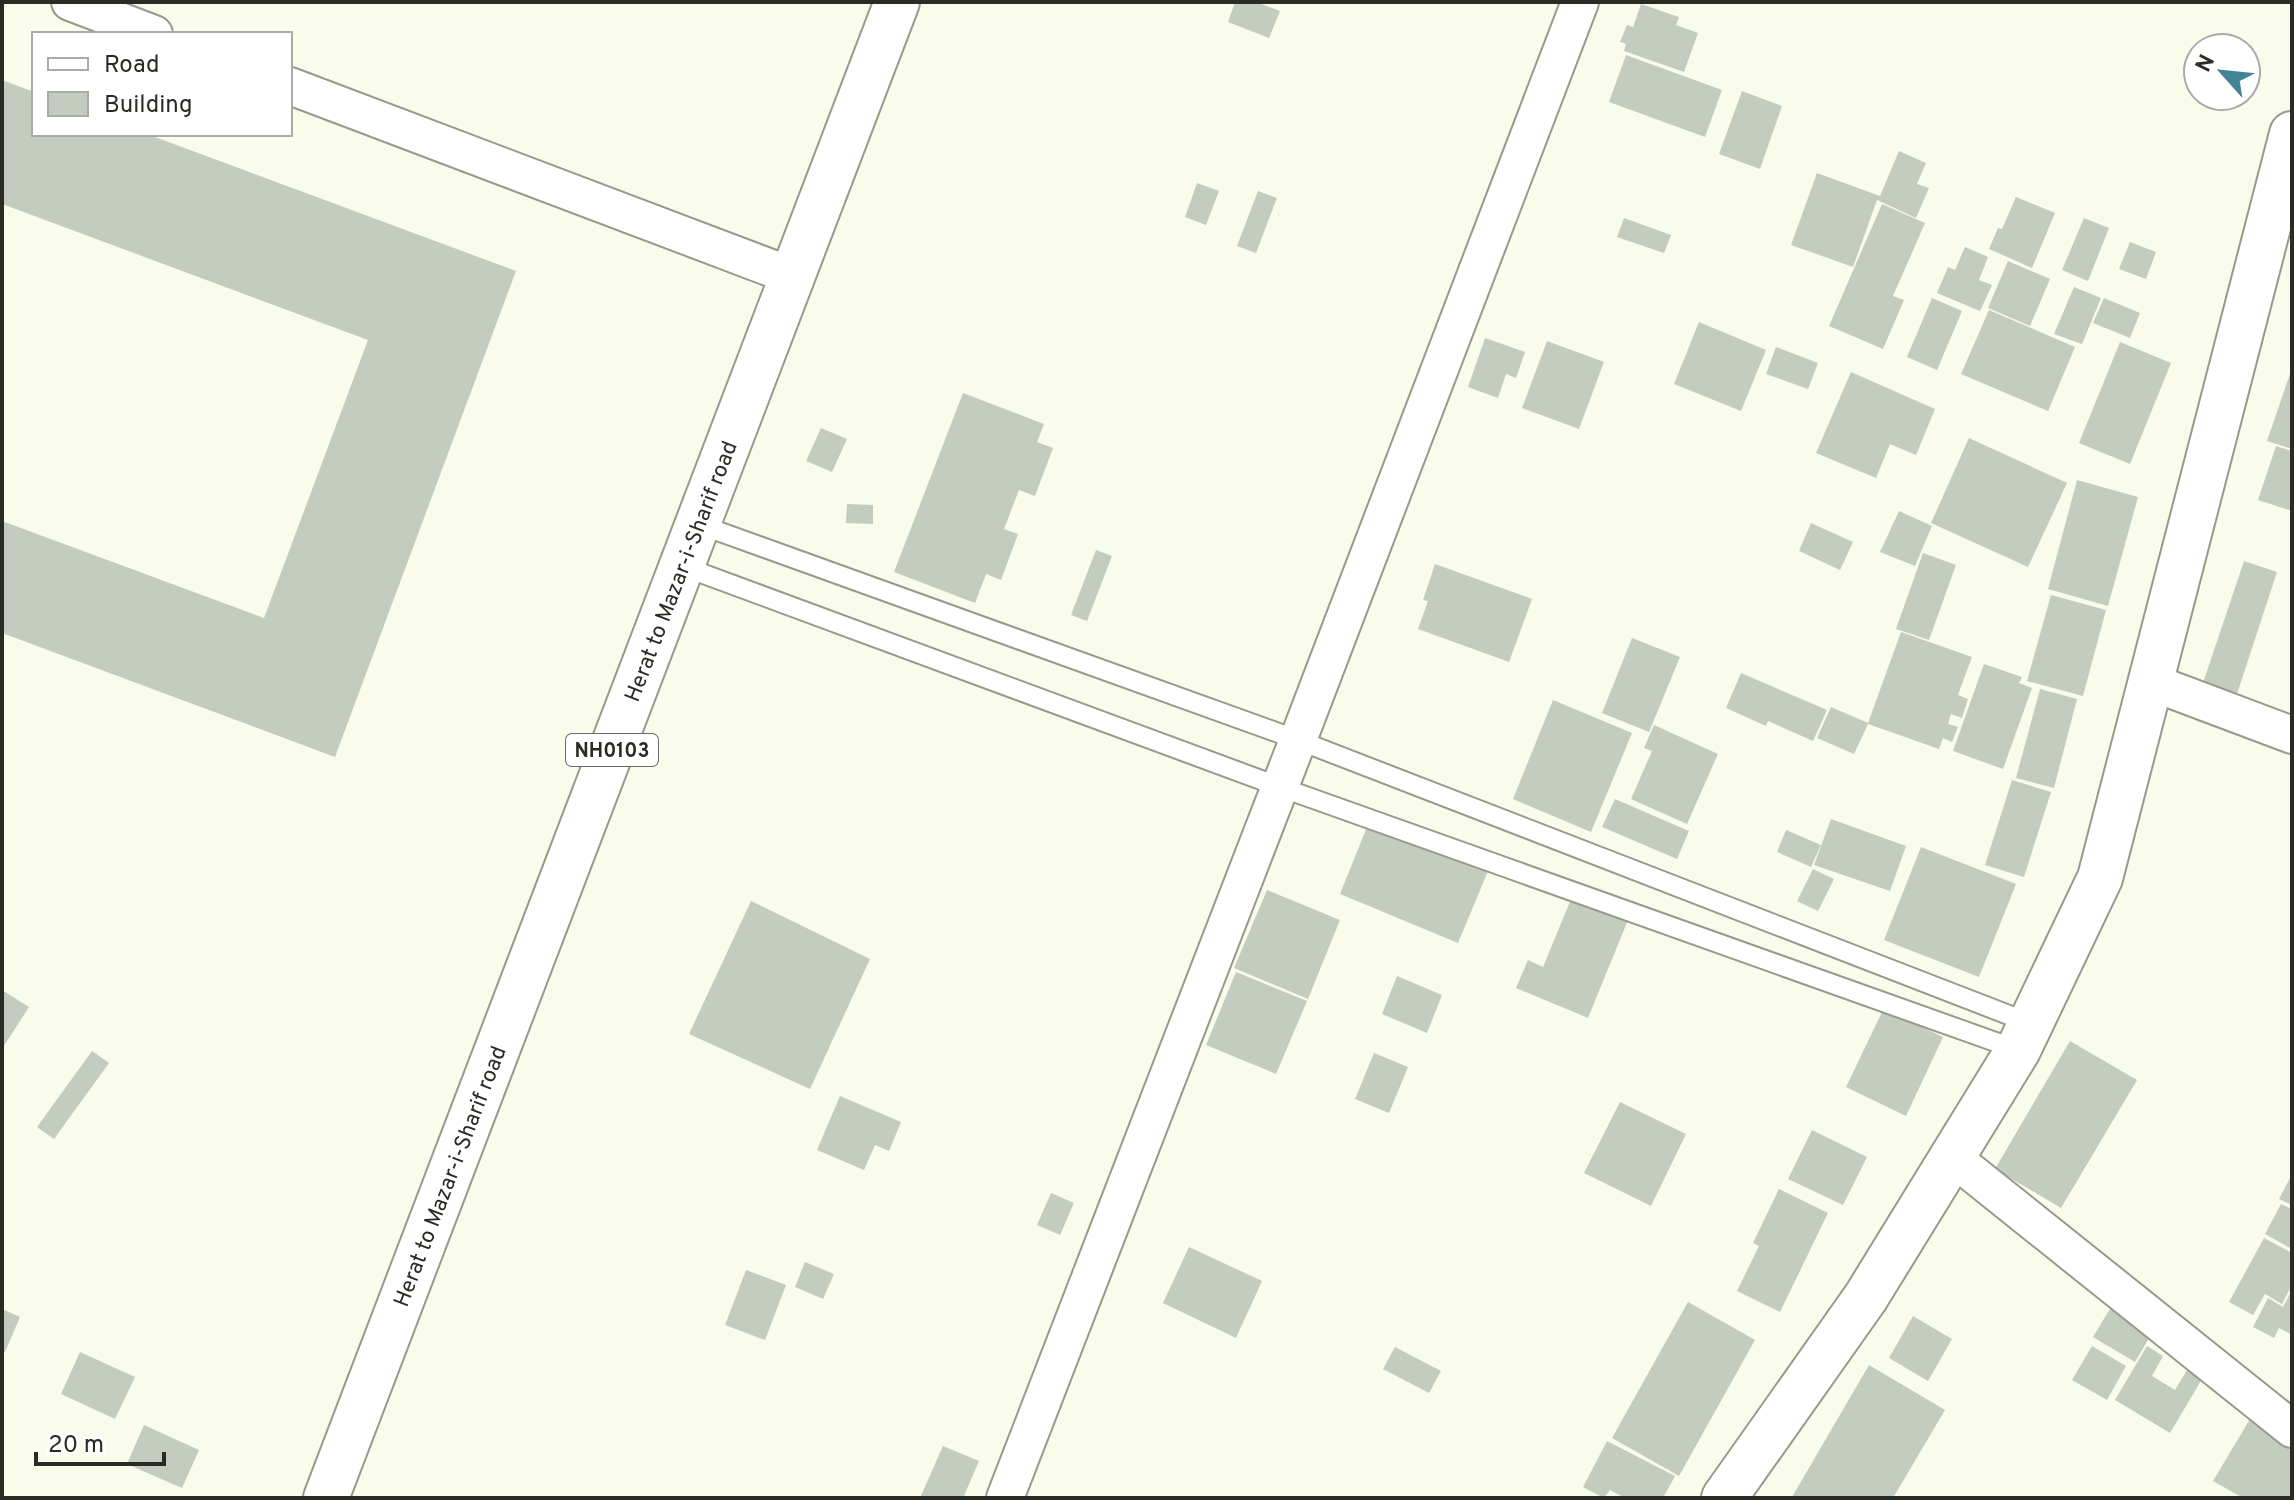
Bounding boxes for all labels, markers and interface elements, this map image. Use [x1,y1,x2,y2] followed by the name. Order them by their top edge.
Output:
[32,32,292,136] legend
[2182,32,2262,112] north arrow
[104,51,160,81] text: Road
[2191,51,2222,77] text: N
[104,91,193,121] text: Building
[620,438,745,706] street label: Herat to Mazar-i-Sharif road
[566,734,658,766] road number: NH0103
[389,1043,514,1311] street label: Herat to Mazar-i-Sharif road
[36,1416,164,1466] scale bar
[48,1431,104,1461] text: 20 m

